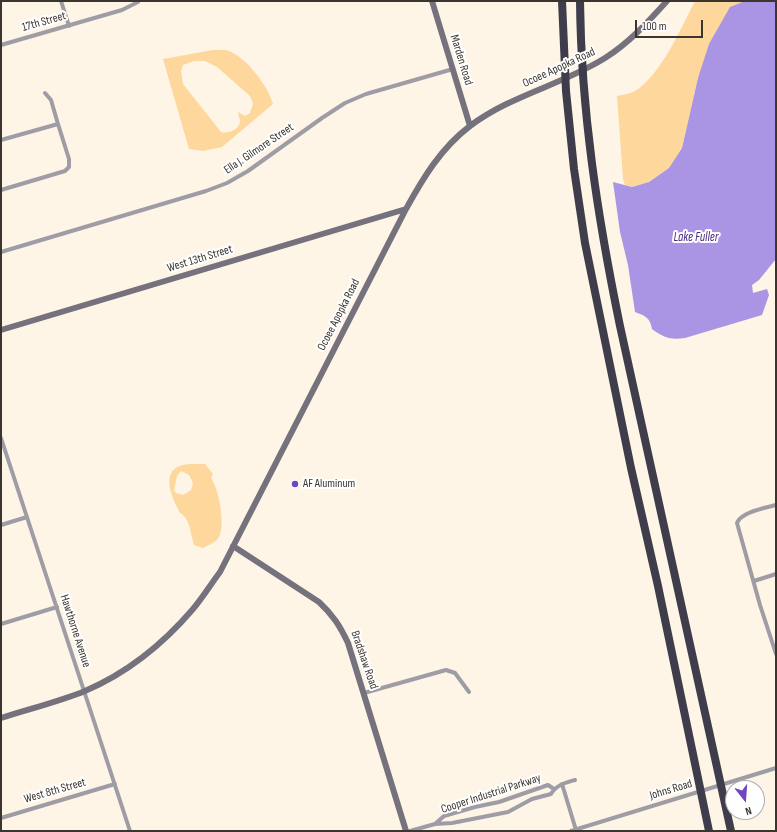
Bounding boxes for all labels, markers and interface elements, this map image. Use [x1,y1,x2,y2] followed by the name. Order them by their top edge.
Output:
[20,9,68,35] street label: 17th Street
[637,12,705,38] scale bar
[642,19,667,34] text: 100 m
[447,33,475,87] street label: Marden Road
[520,45,598,91] street label: Ocoee Apopka Road
[221,120,297,178] street label: Ella J. Gilmore Street
[673,230,719,246] water label: Lake Fuller
[166,242,234,276] street label: West 13th Street
[315,277,363,353] street label: Ocoee Apopka Road
[303,477,355,491] place label: AF Aluminum
[290,479,300,489] marker: AF Aluminum
[56,593,94,669] street label: Hawthorne Avenue
[347,629,381,691] street label: Bradshaw Road
[439,771,543,817] street label: Cooper Industrial Parkway
[22,775,88,807] street label: West 8th Street
[648,777,694,803] street label: Johns Road
[725,780,765,820] north arrow
[744,804,753,818] text: N

